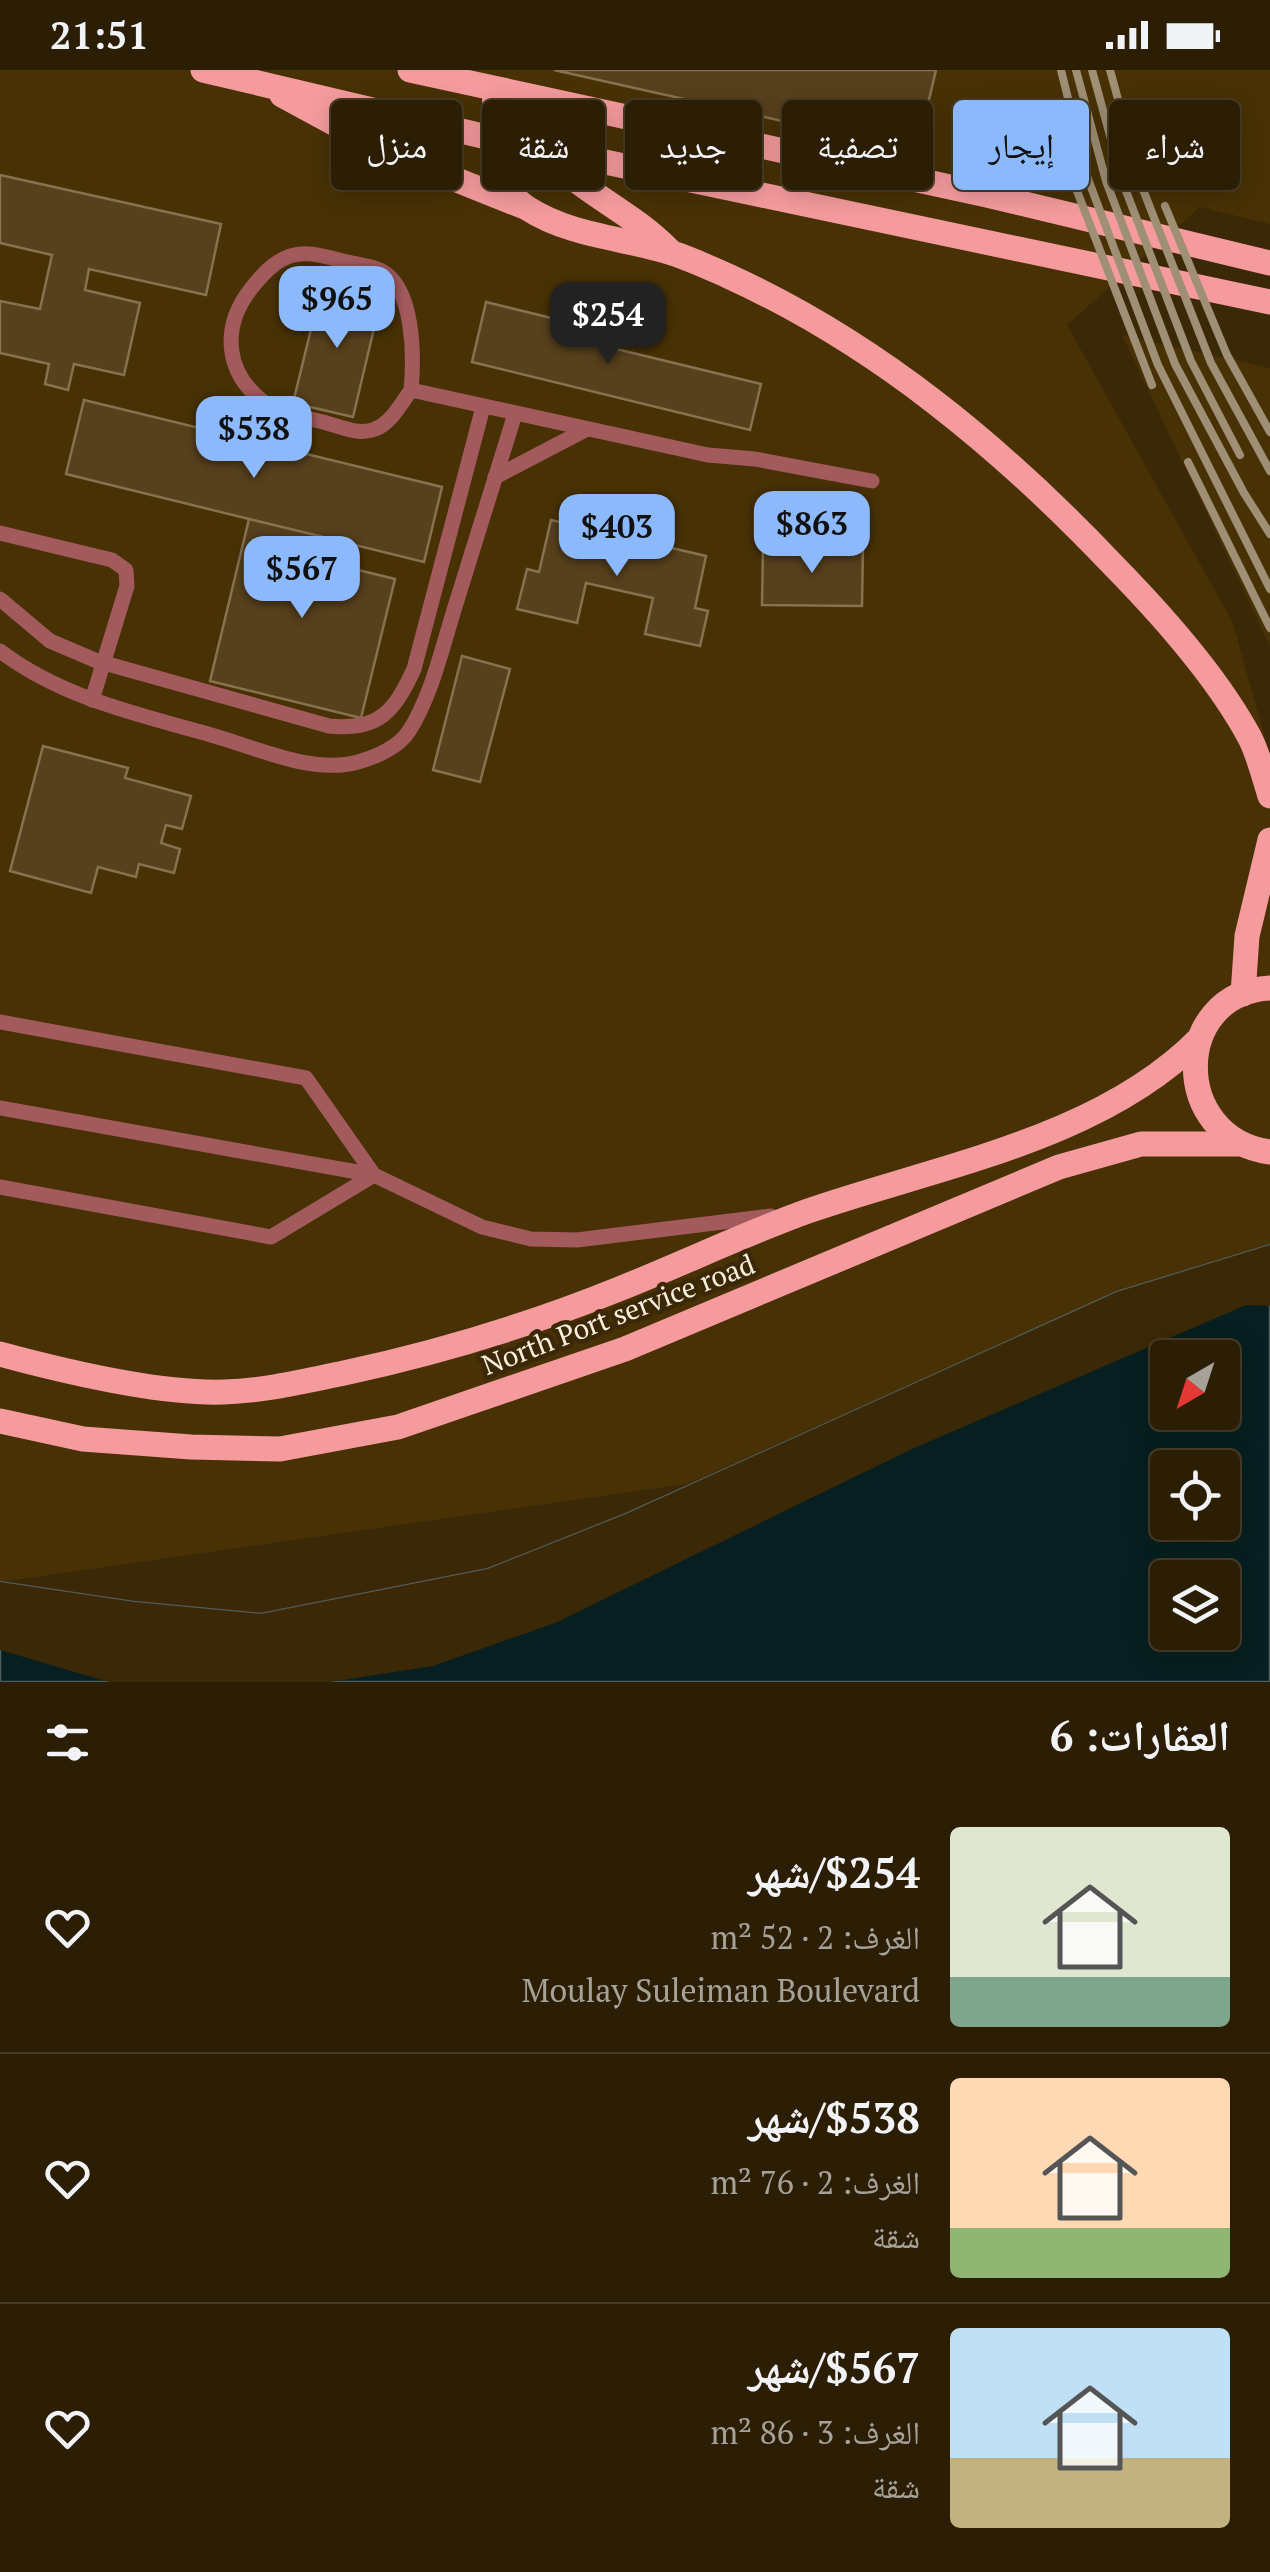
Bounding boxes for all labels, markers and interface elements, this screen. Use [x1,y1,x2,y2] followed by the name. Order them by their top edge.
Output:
[50,10,149,60] text: 21:51
[331,100,462,190] chip: منزل
[482,100,605,190] chip: شقة
[625,100,762,190] chip: جديد
[782,100,933,190] chip: تصفية
[953,100,1089,190] chip: إيجار
[1109,100,1240,190] chip: شراء
[278,266,396,351] pin: $965
[301,277,373,319] text: $965
[549,282,667,367] pin: $254
[572,293,644,335] text: $254
[195,396,313,481] pin: $538
[218,407,290,449] text: $538
[753,491,871,576] pin: $863
[558,494,676,579] pin: $403
[776,502,848,544] text: $863
[581,505,653,547] text: $403
[243,536,361,621] pin: $567
[266,547,338,589] text: $567
[476,1245,760,1383] street label: North Port service road
[1150,1340,1240,1430] north arrow
[1150,1340,1240,1650] map controls
[1150,1450,1240,1540] button: locate
[1150,1560,1240,1650] button: layers
[1050,1707,1230,1763] text: العقارات: 6
[40,1715,95,1770] icon: filters
[748,1844,920,1900] text: $254/شهر
[1030,1867,1150,1987] icon: home
[40,1900,95,1955] icon: heart
[710,1916,920,1958] text: الغرف: 2 · 52 m²
[522,1969,920,2011] text: Moulay Suleiman Boulevard
[748,2089,920,2145] text: $538/شهر
[1030,2118,1150,2238] icon: home
[40,2151,95,2206] icon: heart
[710,2161,920,2203] text: الغرف: 2 · 76 m²
[872,2215,920,2257] text: شقة
[748,2339,920,2395] text: $567/شهر
[1030,2368,1150,2488] icon: home
[40,2401,95,2456] icon: heart
[710,2411,920,2453] text: الغرف: 3 · 86 m²
[872,2465,920,2507] text: شقة

